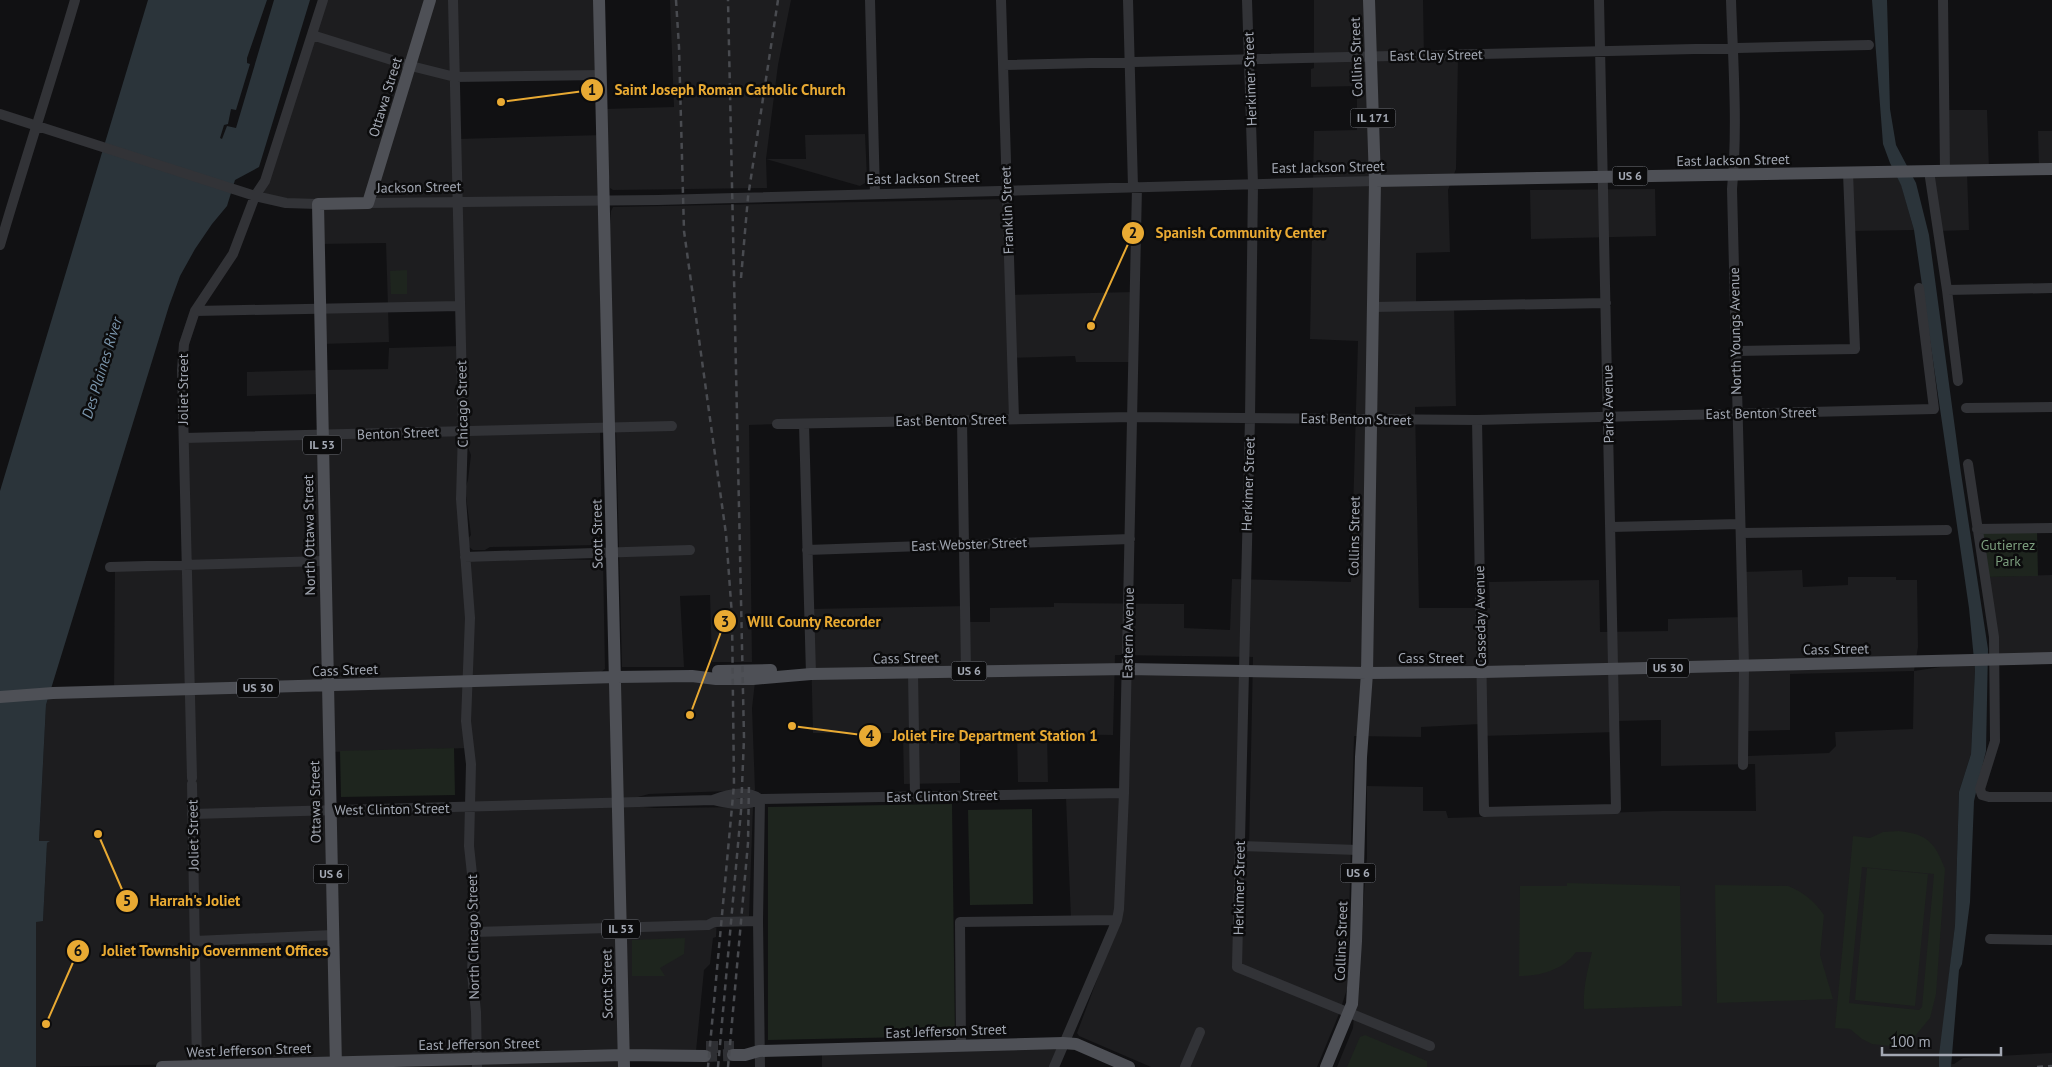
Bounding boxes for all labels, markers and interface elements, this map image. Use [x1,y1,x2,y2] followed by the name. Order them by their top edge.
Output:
[1346,16,1366,97] street label: Collins Street
[1239,31,1261,127] street label: Herkimer Street
[1389,45,1483,65] street label: East Clay Street
[364,55,406,139] street label: Ottawa Street
[579,75,856,105] callout: Saint Joseph Roman Catholic Church
[588,80,596,99] text: 1
[614,80,846,99] text: Saint Joseph Roman Catholic Church
[1350,109,1396,128] road number: IL 171
[1676,150,1790,170] street label: East Jackson Street
[1271,157,1385,177] street label: East Jackson Street
[996,165,1018,254] street label: Franklin Street
[1612,167,1648,186] road number: US 6
[866,168,980,188] street label: East Jackson Street
[376,177,462,197] street label: Jackson Street
[1120,218,1337,248] callout: Spanish Community Center
[1129,223,1137,242] text: 2
[1156,223,1327,242] text: Spanish Community Center
[1725,267,1745,395] street label: North Youngs Avenue
[77,314,126,421] water label: Des Plaines River
[174,353,192,425] street label: Joliet Street
[452,360,472,448] street label: Chicago Street
[1598,365,1618,443] street label: Parks Avenue
[1705,403,1817,423] street label: East Benton Street
[1300,409,1412,429] street label: East Benton Street
[895,410,1007,430] street label: East Benton Street
[357,423,440,443] street label: Benton Street
[303,436,341,454] road number: IL 53
[1237,436,1259,532] street label: Herkimer Street
[299,474,319,596] street label: North Ottawa Street
[1344,496,1364,576] street label: Collins Street
[587,499,607,569] street label: Scott Street
[911,533,1028,555] street label: East Webster Street
[1981,536,2035,570] park label: Gutierrez Park
[1470,565,1490,667] street label: Casseday Avenue
[1118,587,1138,679] street label: Eastern Avenue
[712,606,892,636] callout: WIll County Recorder
[721,612,729,631] text: 3
[747,612,881,631] text: WIll County Recorder
[1803,639,1869,659] street label: Cass Street
[873,648,939,668] street label: Cass Street
[1398,649,1464,667] street label: Cass Street
[1647,658,1689,678] road number: US 30
[312,660,379,680] street label: Cass Street
[952,661,986,680] road number: US 6
[237,678,279,698] road number: US 30
[858,721,1108,751] callout: Joliet Fire Department Station 1
[866,726,875,745] text: 4
[891,726,1098,745] text: Joliet Fire Department Station 1
[305,760,325,844] street label: Ottawa Street
[886,786,998,806] street label: East Clinton Street
[183,799,203,872] street label: Joliet Street
[334,799,450,819] street label: West Clinton Street
[1229,840,1249,935] street label: Herkimer Street
[314,864,348,884] road number: US 6
[1340,864,1376,882] road number: US 6
[463,874,483,1000] street label: North Chicago Street
[114,886,250,916] callout: Harrah's Joliet
[123,891,131,910] text: 5
[150,891,241,910] text: Harrah's Joliet
[1331,900,1351,981] street label: Collins Street
[602,920,640,939] road number: IL 53
[66,936,338,966] callout: Joliet Township Government Offices
[74,941,82,960] text: 6
[101,941,328,960] text: Joliet Township Government Offices
[597,949,617,1019] street label: Scott Street
[885,1020,1007,1042] street label: East Jefferson Street
[1882,1024,2001,1056] scale bar
[1890,1032,1931,1051] text: 100 m
[418,1034,540,1054] street label: East Jefferson Street
[186,1039,312,1061] street label: West Jefferson Street

